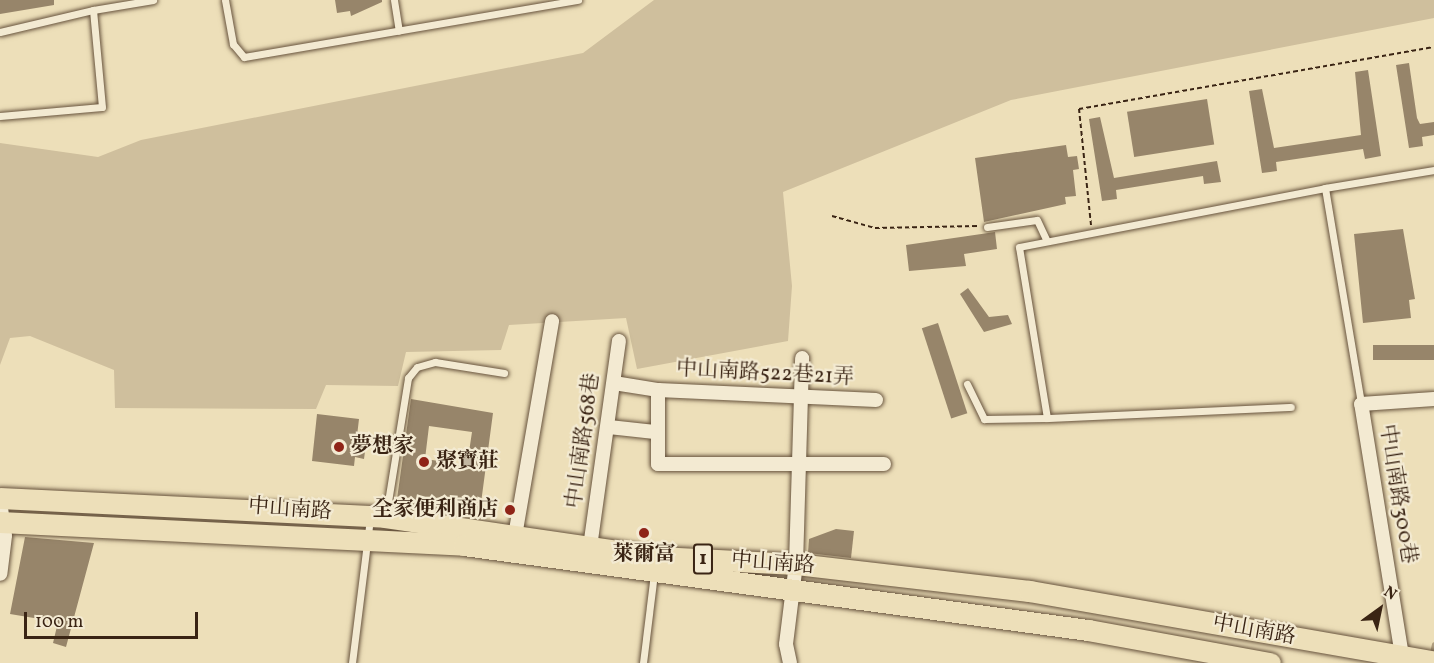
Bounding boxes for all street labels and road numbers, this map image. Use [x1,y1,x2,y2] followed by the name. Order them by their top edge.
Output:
[675,357,855,391] street label: 中山南路522巷21弄
[562,372,606,510] street label: 中山南路568巷
[1374,422,1420,566] street label: 中山南路300巷
[247,495,333,525] street label: 中山南路
[692,542,714,576] road number: 1
[730,549,816,579] street label: 中山南路
[1210,611,1298,651] street label: 中山南路

